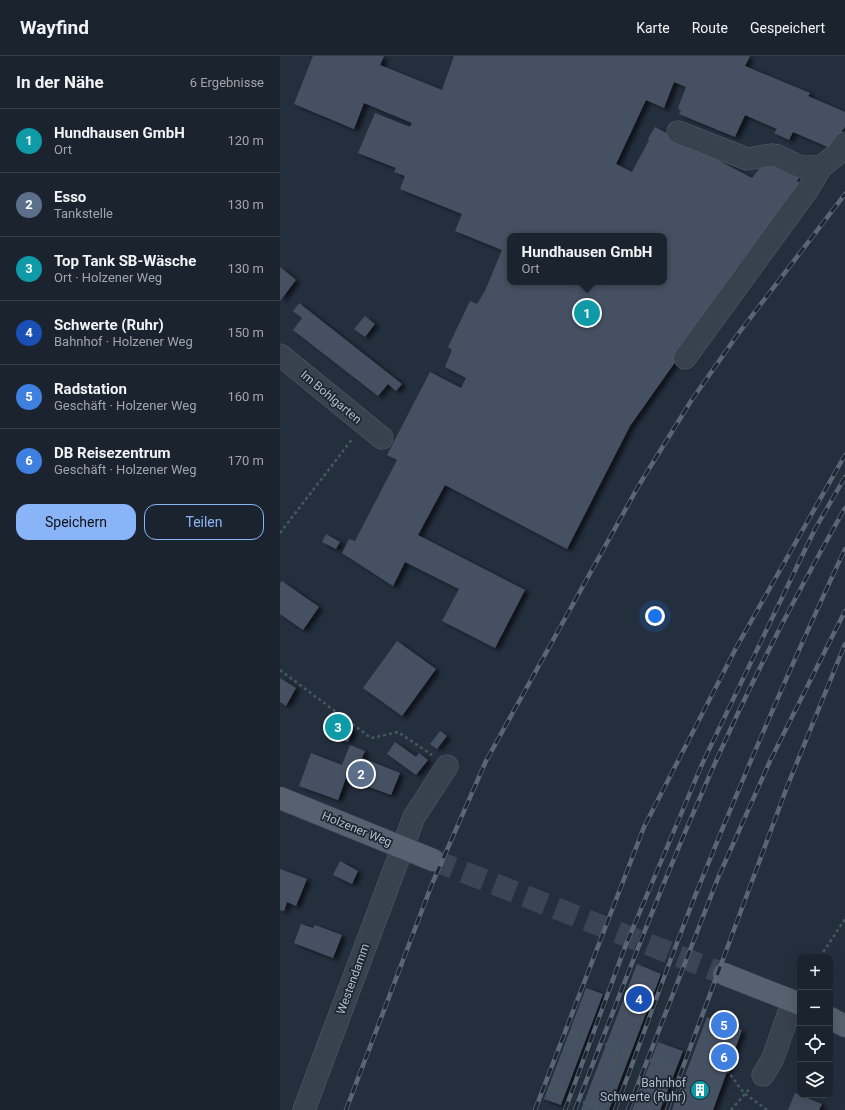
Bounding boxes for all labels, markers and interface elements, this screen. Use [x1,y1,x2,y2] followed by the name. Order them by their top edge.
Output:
[20,16,89,39] text: Wayfind
[636,20,670,36] text: Karte
[692,20,728,36] text: Route
[750,20,825,36] text: Gespeichert
[16,72,104,92] text: In der Nähe
[190,75,264,90] text: 6 Ergebnisse
[54,124,185,142] text: Hundhausen GmbH
[25,133,33,148] text: 1
[227,133,264,148] text: 120 m
[54,142,72,157] text: Ort
[54,188,86,206] text: Esso
[25,197,33,212] text: 2
[227,197,264,212] text: 130 m
[54,206,113,221] text: Tankstelle
[507,233,667,285] popup
[522,243,652,261] text: Hundhausen GmbH
[54,252,196,270] text: Top Tank SB-Wäsche
[25,261,33,276] text: 3
[227,261,264,276] text: 130 m
[522,261,539,276] text: Ort
[54,270,162,285] text: Ort · Holzener Weg
[574,298,600,328] pin: 1
[54,316,164,334] text: Schwerte (Ruhr)
[25,325,33,340] text: 4
[227,325,264,340] text: 150 m
[54,334,193,349] text: Bahnhof · Holzener Weg
[298,367,364,427] street label: Im Bohlgarten
[54,380,127,398] text: Radstation
[25,389,33,404] text: 5
[227,389,264,404] text: 160 m
[54,398,196,413] text: Geschäft · Holzener Weg
[54,444,171,462] text: DB Reisezentrum
[25,453,33,468] text: 6
[227,453,264,468] text: 170 m
[54,462,196,477] text: Geschäft · Holzener Weg
[16,504,136,540] button: Speichern
[144,504,264,540] button: Teilen
[645,606,665,626] your location
[325,712,351,742] pin: 3
[348,759,374,789] pin: 2
[320,809,394,849] street label: Holzener Weg
[334,942,372,1016] street label: Westendamm
[797,954,833,1098] map controls
[797,954,833,990] button: +
[626,984,652,1014] pin: 4
[797,990,833,1026] button: −
[711,1010,737,1040] pin: 5
[797,1026,833,1062] button: locate
[711,1042,737,1072] pin: 6
[797,1062,833,1098] button: layers
[600,1076,687,1104] place label: Bahnhof Schwerte (Ruhr)
[689,1079,711,1101] building icon: Bahnhof Schwerte (Ruhr)

